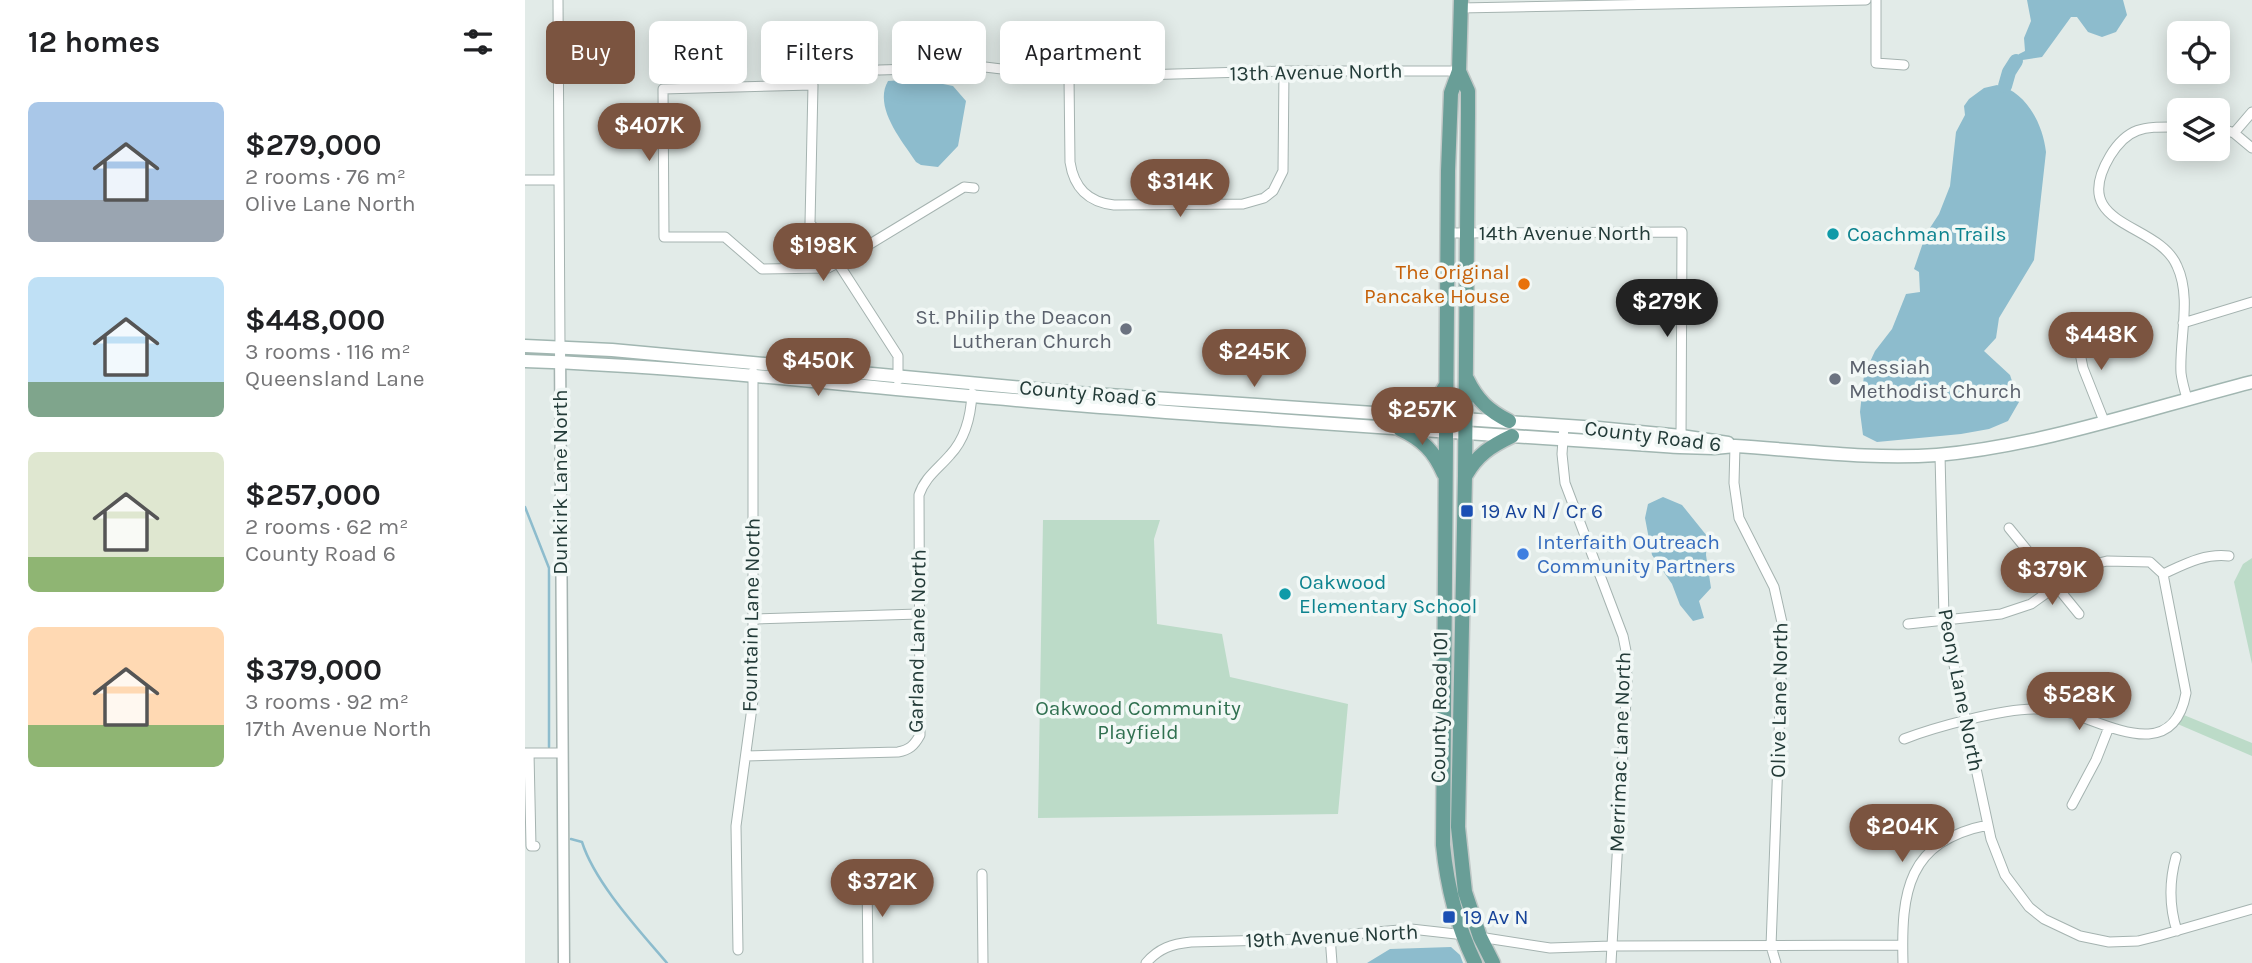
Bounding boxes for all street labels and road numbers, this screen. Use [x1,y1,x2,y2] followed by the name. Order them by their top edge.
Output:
[1229,58,1403,86] street label: 13th Avenue North
[1479,221,1651,245] street label: 14th Avenue North
[1018,375,1158,411] street label: County Road 6
[548,389,572,575] street label: Dunkirk Lane North
[1583,416,1723,456] street label: County Road 6
[737,518,765,712] street label: Fountain Lane North
[903,549,931,733] street label: Garland Lane North
[1933,607,1989,773] street label: Peony Lane North
[1766,622,1792,778] street label: Olive Lane North
[1426,631,1452,783] street label: County Road 101
[1605,651,1635,853] street label: Merrimac Lane North
[1245,919,1419,953] street label: 19th Avenue North

